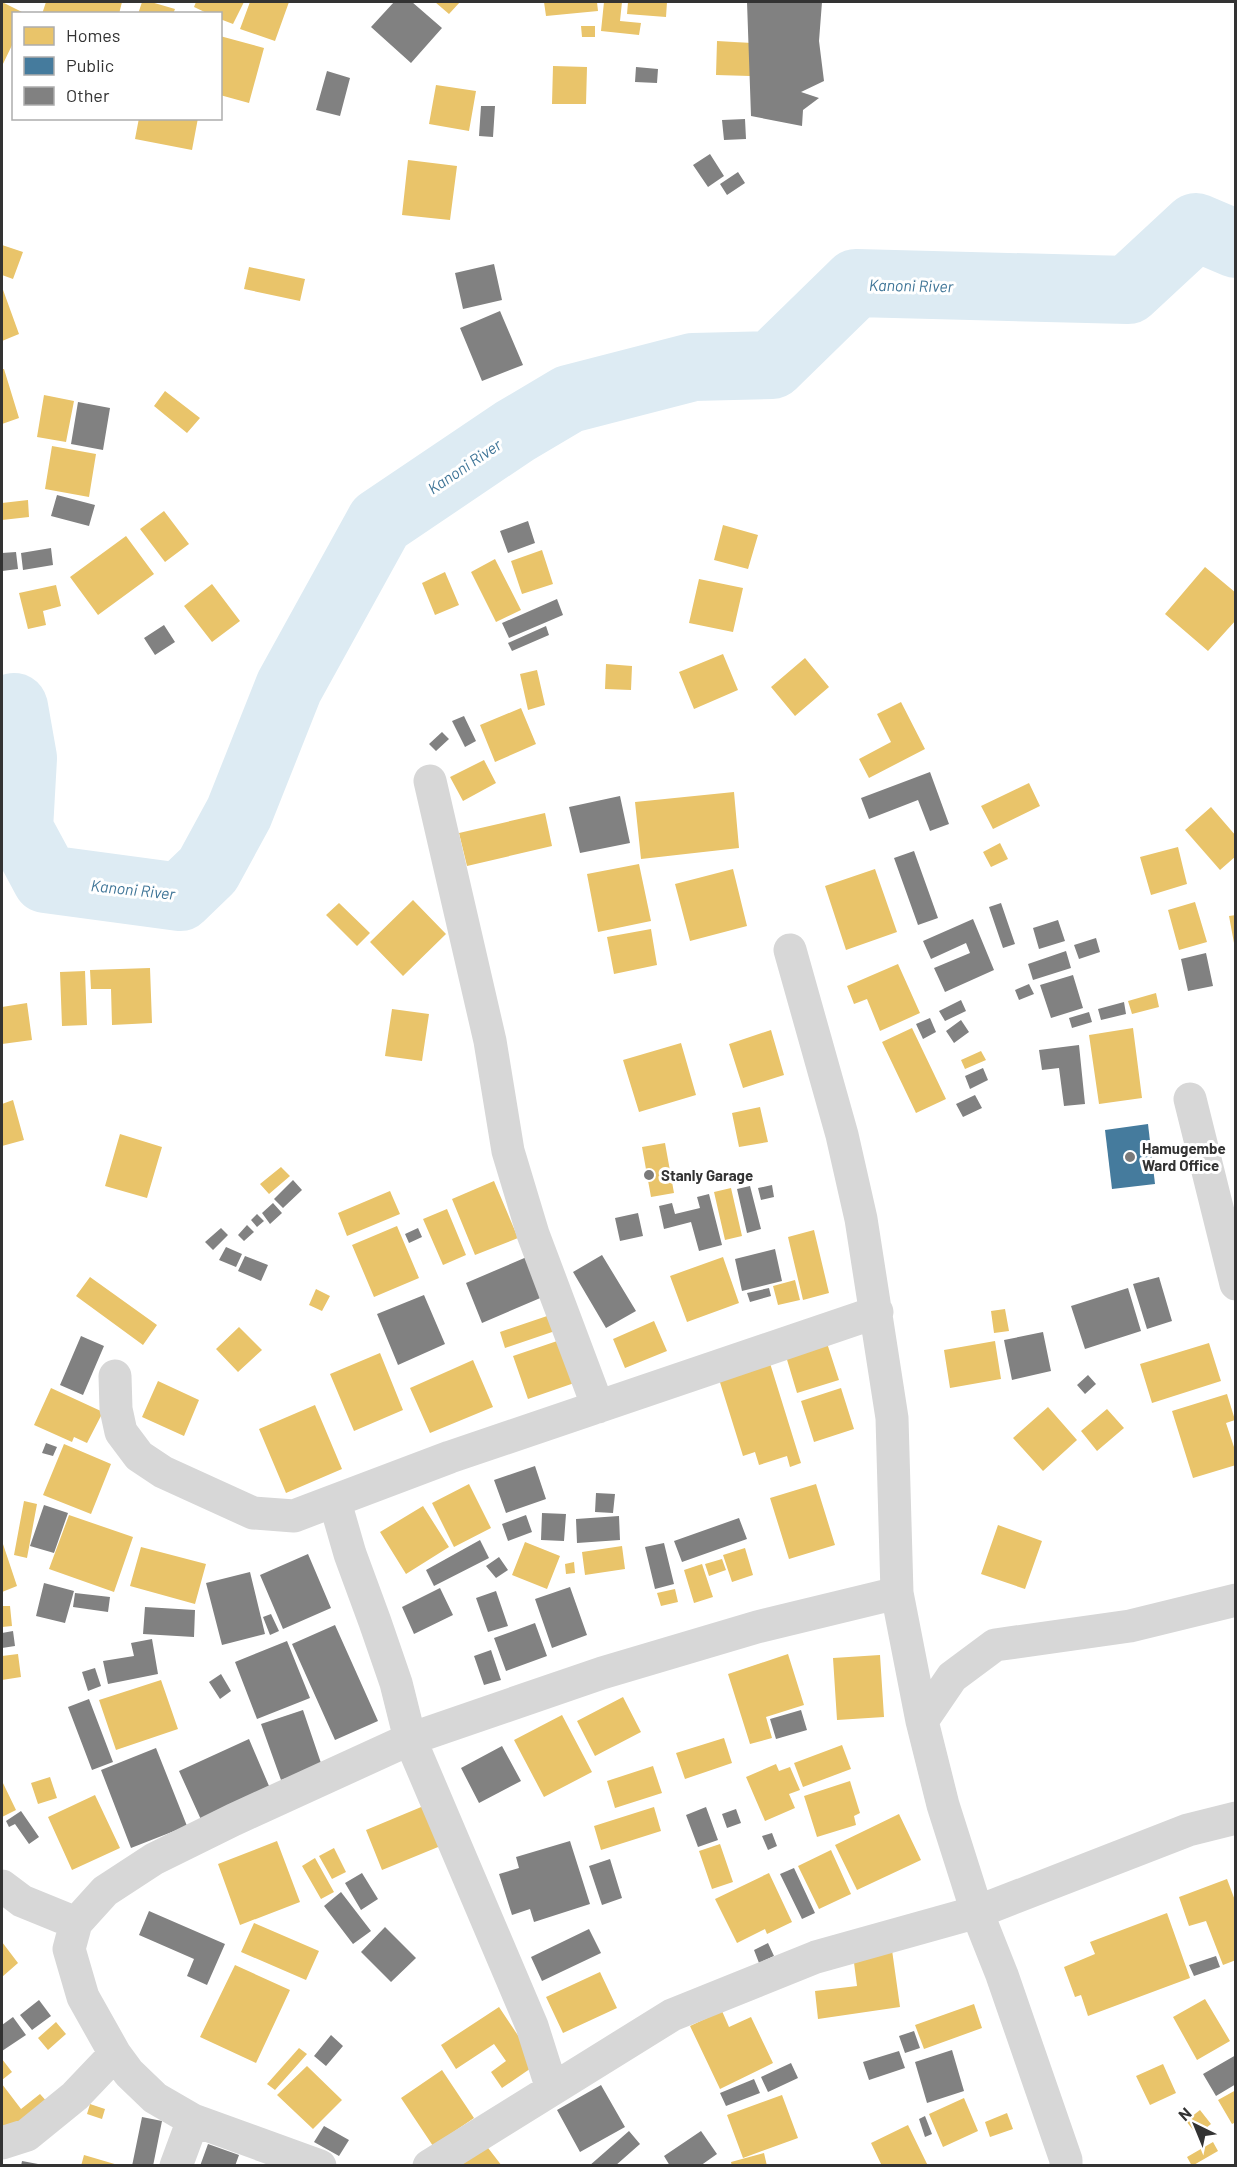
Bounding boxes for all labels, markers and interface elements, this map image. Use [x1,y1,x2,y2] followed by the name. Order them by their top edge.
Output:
[12,12,222,120] legend
[66,24,120,46] text: Homes
[66,54,114,76] text: Public
[66,84,110,106] text: Other
[869,275,955,295] water label: Kanoni River
[424,434,505,497] water label: Kanoni River
[90,875,177,903] water label: Kanoni River
[1142,1139,1226,1174] place label: Hamugembe Ward Office
[1123,1150,1137,1164] marker: Hamugembe Ward Office
[661,1166,753,1184] place label: Stanly Garage
[642,1168,656,1182] marker: Stanly Garage
[1165,2095,1225,2155] north arrow
[1174,2103,1195,2124] text: N

